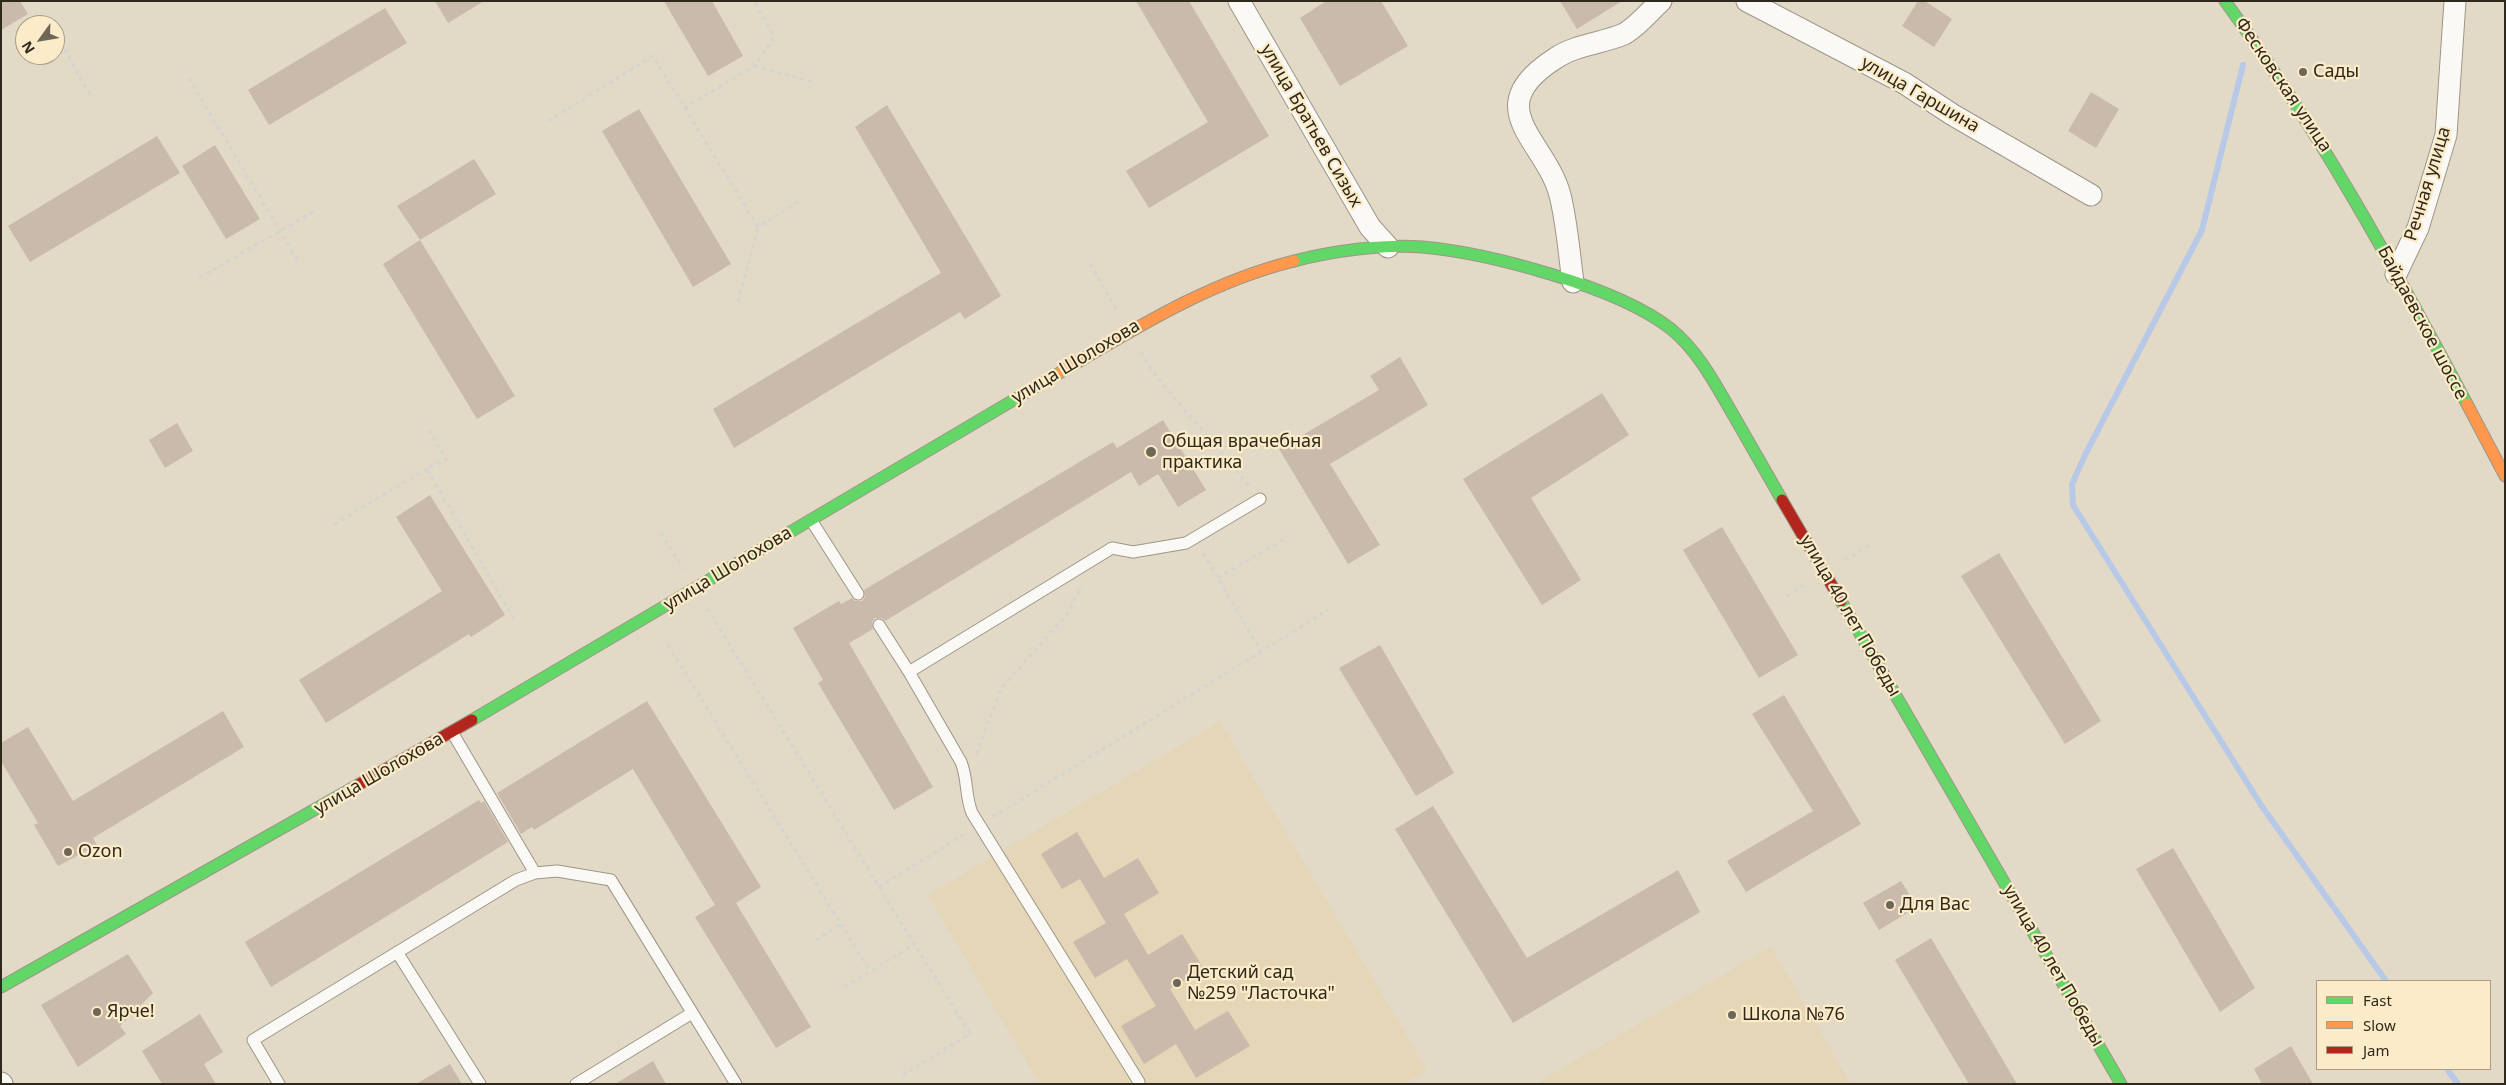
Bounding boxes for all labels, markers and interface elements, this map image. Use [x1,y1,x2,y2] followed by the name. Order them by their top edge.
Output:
[2230,14,2336,156] street label: Фесковская улица
[15,15,65,65] north arrow
[17,38,39,58] text: N
[1255,41,1367,211] street label: улица Братьев Сизых
[1857,52,1983,138] street label: улица Гаршина
[2313,61,2359,83] place label: Сады
[2297,66,2309,78] marker: Сады
[2400,124,2456,244] street label: Речная улица
[2372,243,2472,403] street label: Байдаевское шоссе
[1008,315,1144,409] street label: улица Шолохова
[1162,431,1321,474] place label: Общая врачебная практика
[1144,445,1158,459] marker: Общая врачебная практика
[660,522,796,616] street label: улица Шолохова
[1795,531,1905,701] street label: улица 40 лет Победы
[311,728,447,820] street label: улица Шолохова
[78,841,123,863] place label: Ozon
[62,846,74,858] marker: Ozon
[1998,881,2108,1051] street label: улица 40 лет Победы
[1900,894,1970,916] place label: Для Вас
[1884,899,1896,911] marker: Для Вас
[1187,962,1335,1004] place label: Детский сад №259 "Ласточка"
[1171,977,1183,989] marker: Детский сад №259 "Ласточка"
[2316,980,2491,1070] legend
[2363,990,2392,1010] text: Fast
[107,1001,155,1023] place label: Ярче!
[1742,1004,1845,1026] place label: Школа №76
[91,1006,103,1018] marker: Ярче!
[1726,1009,1738,1021] marker: Школа №76
[2363,1015,2396,1035] text: Slow
[2363,1040,2390,1060] text: Jam

